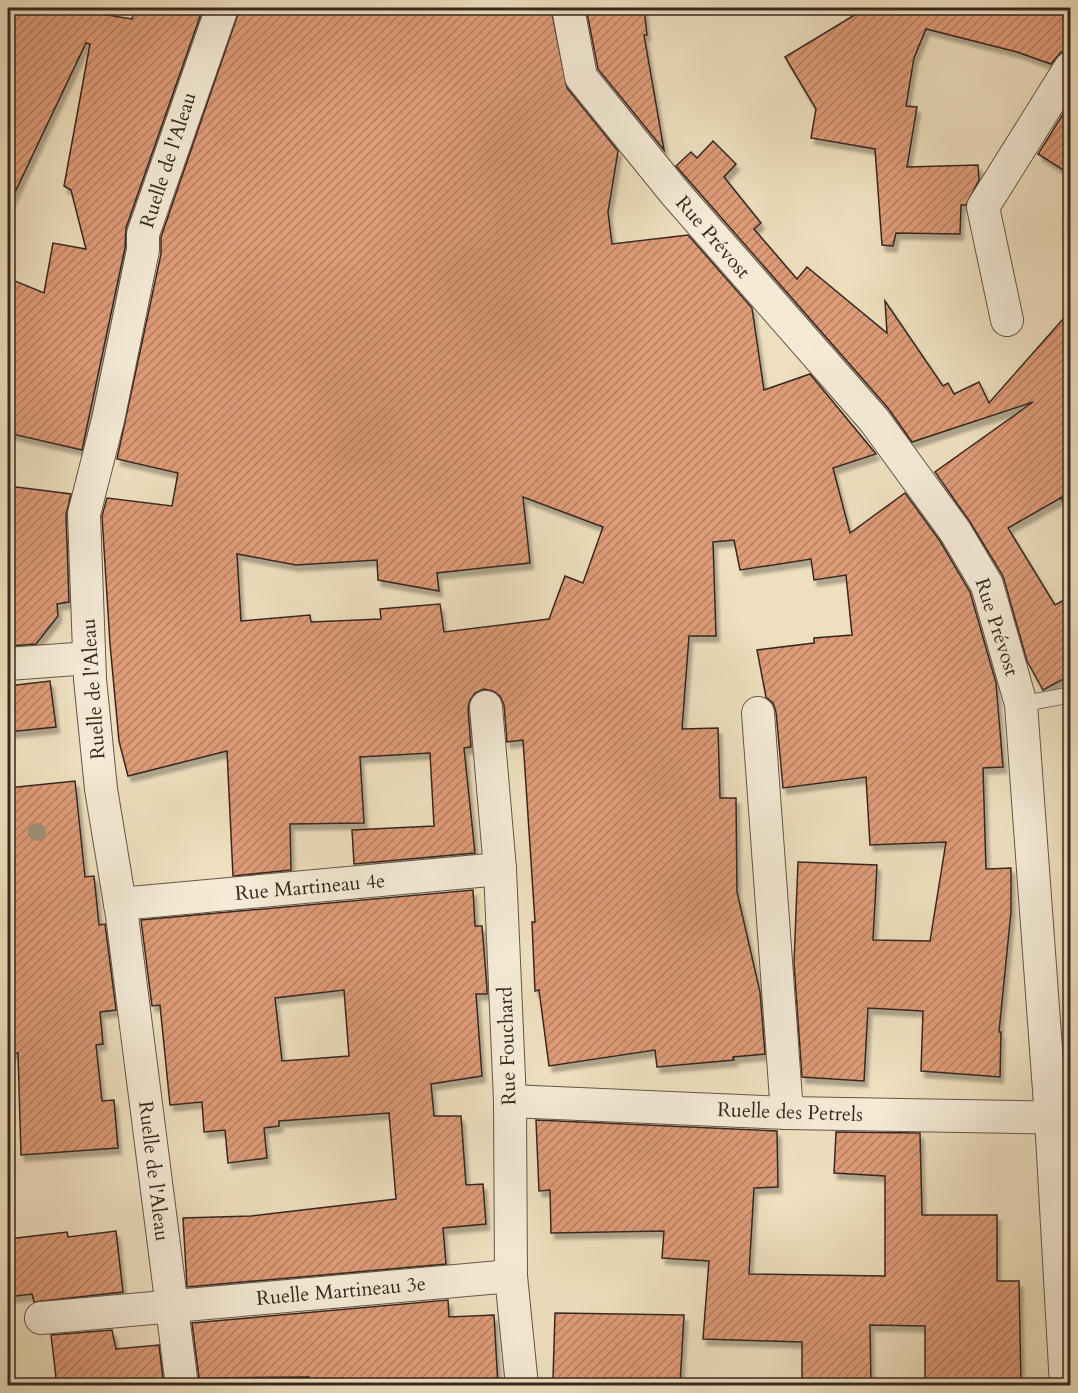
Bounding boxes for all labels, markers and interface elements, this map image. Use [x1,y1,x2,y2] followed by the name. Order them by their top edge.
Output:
[133,89,203,231] street label: Ruelle de l'Aleau
[670,190,757,285] street label: Rue Prévost
[968,575,1026,680] street label: Rue Prévost
[75,618,111,760] street label: Ruelle de l'Aleau
[234,867,386,907] street label: Rue Martineau 4e
[491,986,523,1106] street label: Rue Fouchard
[717,1096,863,1128] street label: Ruelle des Petrels
[132,1099,176,1243] street label: Ruelle de l'Aleau
[255,1270,427,1312] street label: Ruelle Martineau 3e

